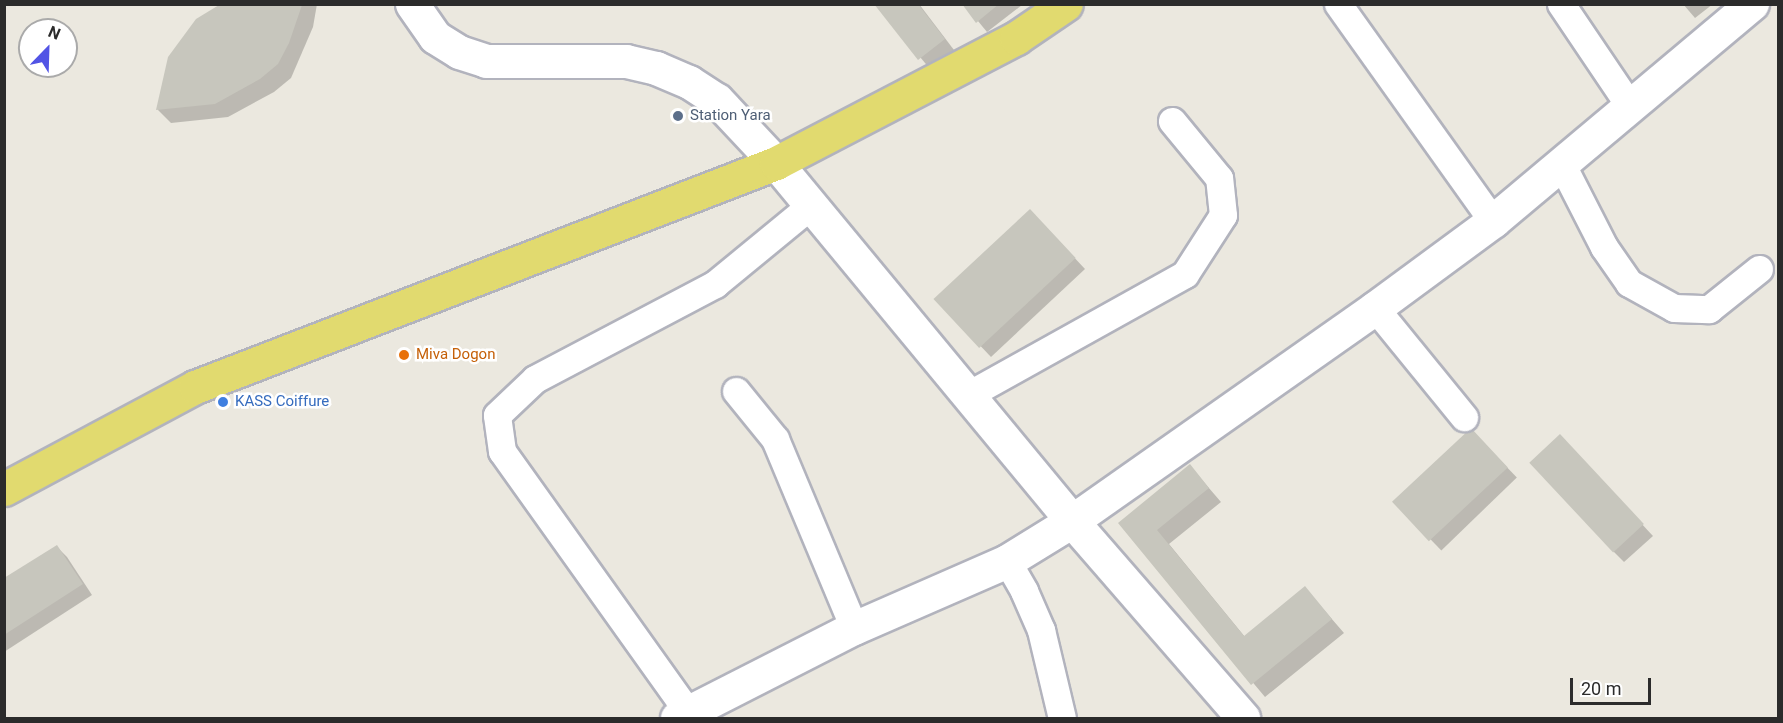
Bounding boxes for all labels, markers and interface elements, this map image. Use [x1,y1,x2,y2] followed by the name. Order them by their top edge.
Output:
[18,18,78,78] north arrow
[46,22,63,44] text: N
[690,107,771,125] place label: Station Yara
[671,109,685,123] marker: Station Yara
[416,346,495,364] place label: Miva Dogon
[397,348,411,362] marker: Miva Dogon
[235,393,329,411] place label: KASS Coiffure
[216,395,230,409] marker: KASS Coiffure
[1573,666,1654,704] scale bar
[1581,678,1621,699] text: 20 m

